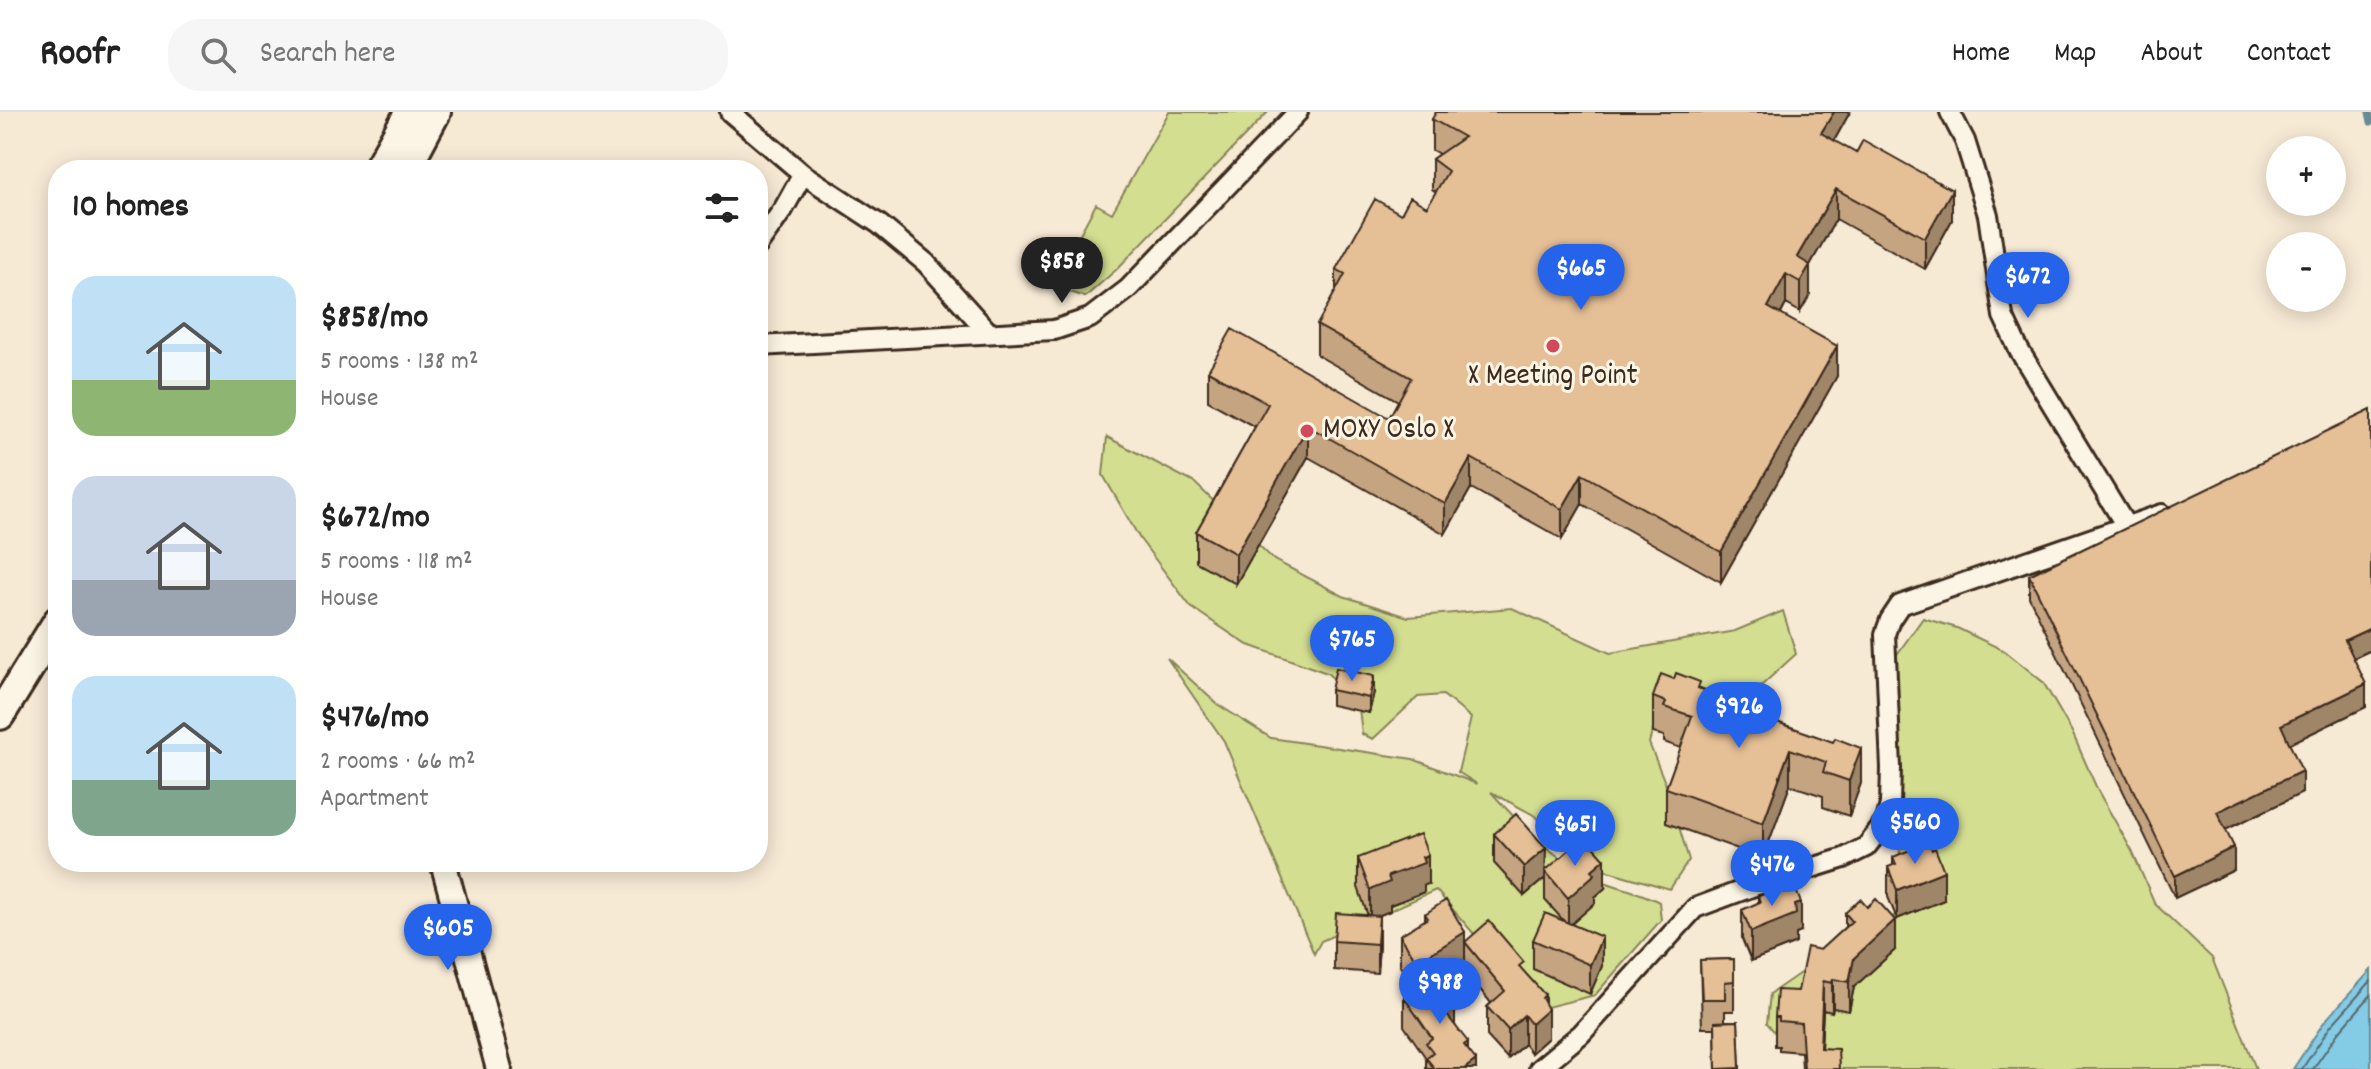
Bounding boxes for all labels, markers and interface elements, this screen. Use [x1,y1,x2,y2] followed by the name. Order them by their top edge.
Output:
[168,19,728,91] search box
[40,28,120,83] text: Roofr
[196,33,240,77] icon: search
[260,34,395,77] text: Search here
[1952,35,2010,75] text: Home
[2054,35,2096,75] text: Map
[2140,35,2203,75] text: About
[2247,35,2331,75] text: Contact
[2266,136,2346,312] map controls
[2266,136,2346,216] button: +
[72,184,189,233] text: 10 homes
[700,186,744,230] icon: filters
[2266,232,2346,312] button: −
[1015,237,1109,305] pin: $858
[1039,244,1085,281] text: $858
[1534,244,1628,312] pin: $665
[1556,251,1606,288] text: $665
[1981,252,2075,320] pin: $672
[2004,259,2052,296] text: $672
[320,295,428,344] text: $858/mo
[136,308,232,404] icon: home
[1544,337,1562,355] marker: X Meeting Point
[320,344,478,381] text: 5 rooms · 138 m²
[1468,356,1638,399] place label: X Meeting Point
[320,381,378,418] text: House
[1323,410,1454,453] place label: MOXY Oslo X
[1298,422,1316,440] marker: MOXY Oslo X
[320,495,430,544] text: $672/mo
[136,508,232,604] icon: home
[320,544,473,581] text: 5 rooms · 118 m²
[320,581,378,618] text: House
[1305,615,1399,683] pin: $765
[1328,622,1376,659] text: $765
[1692,682,1786,750] pin: $926
[1714,689,1764,726] text: $926
[320,695,429,744] text: $476/mo
[136,708,232,804] icon: home
[320,744,476,781] text: 2 rooms · 66 m²
[320,781,429,818] text: Apartment
[1868,798,1962,866] pin: $560
[1528,800,1622,868] pin: $651
[1889,805,1941,842] text: $560
[1553,807,1597,844] text: $651
[1725,840,1819,908] pin: $476
[1749,847,1795,884] text: $476
[401,904,495,972] pin: $605
[422,911,474,948] text: $605
[1393,958,1487,1026] pin: $988
[1417,965,1463,1002] text: $988

